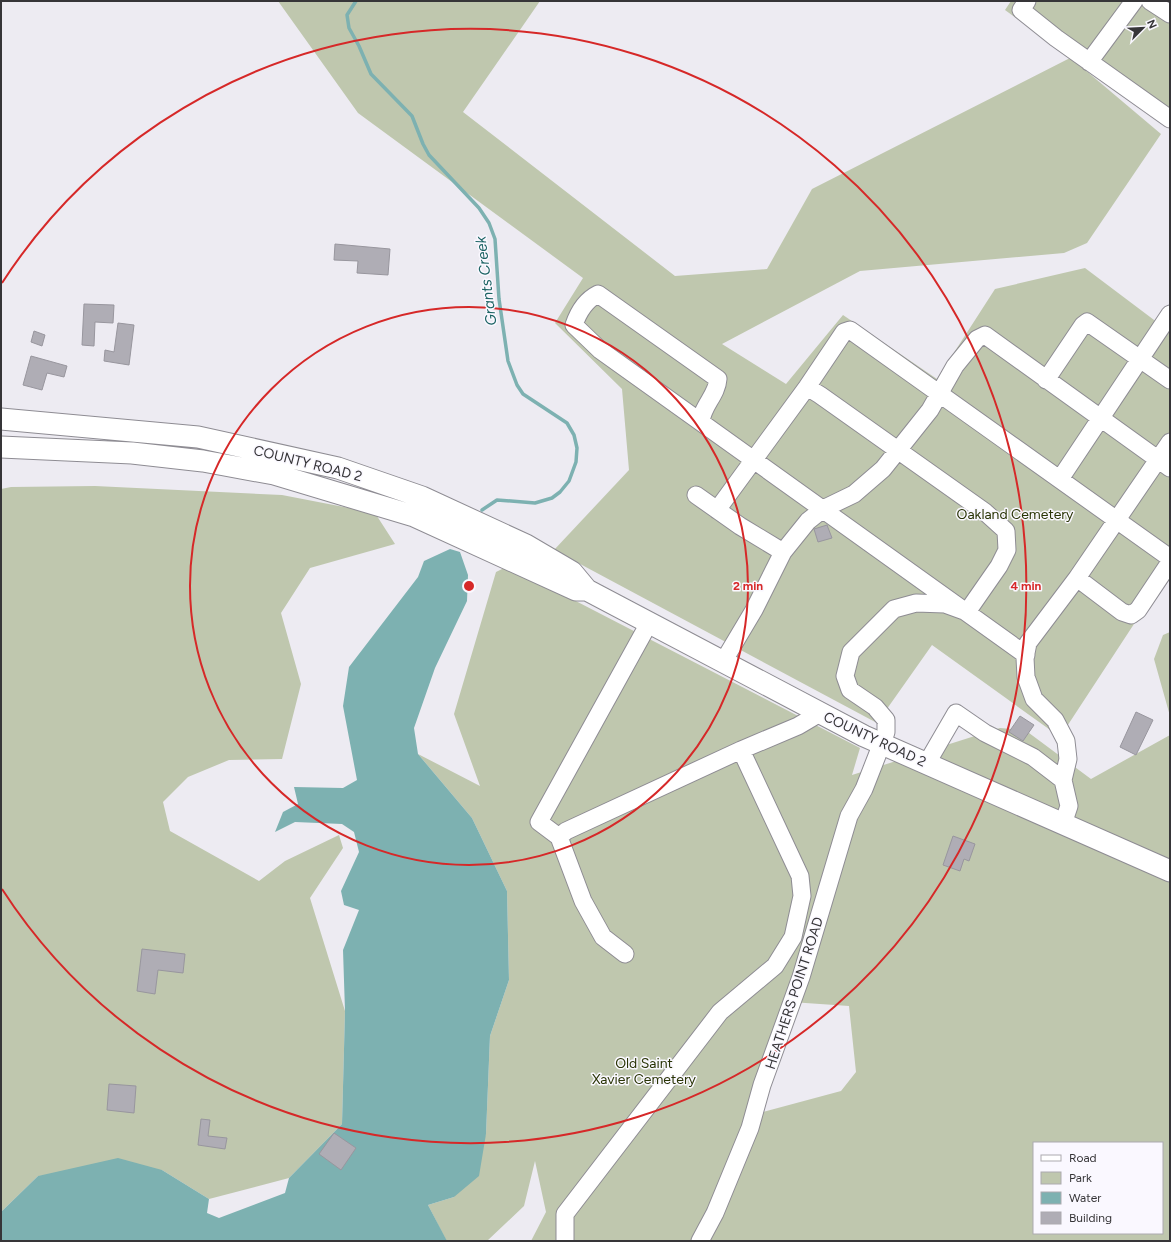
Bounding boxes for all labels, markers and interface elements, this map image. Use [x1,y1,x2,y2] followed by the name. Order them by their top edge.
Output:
[1123,8,1163,48] north arrow
[1144,18,1159,31] text: N
[472,235,500,327] water label: Grants Creek
[252,442,364,485] street label: COUNTY ROAD 2
[957,506,1074,523] park label: Oakland Cemetery
[462,579,476,593] centre of rings
[733,579,763,593] text: 2 min
[1011,579,1042,593] text: 4 min
[821,708,929,771] street label: COUNTY ROAD 2
[762,915,827,1071] street label: HEATHERS POINT ROAD
[592,1055,697,1088] park label: Old Saint Xavier Cemetery
[1033,1142,1163,1234] legend
[1069,1151,1097,1165] text: Road
[1069,1171,1092,1185] text: Park
[1069,1191,1101,1205] text: Water
[1069,1211,1112,1225] text: Building

